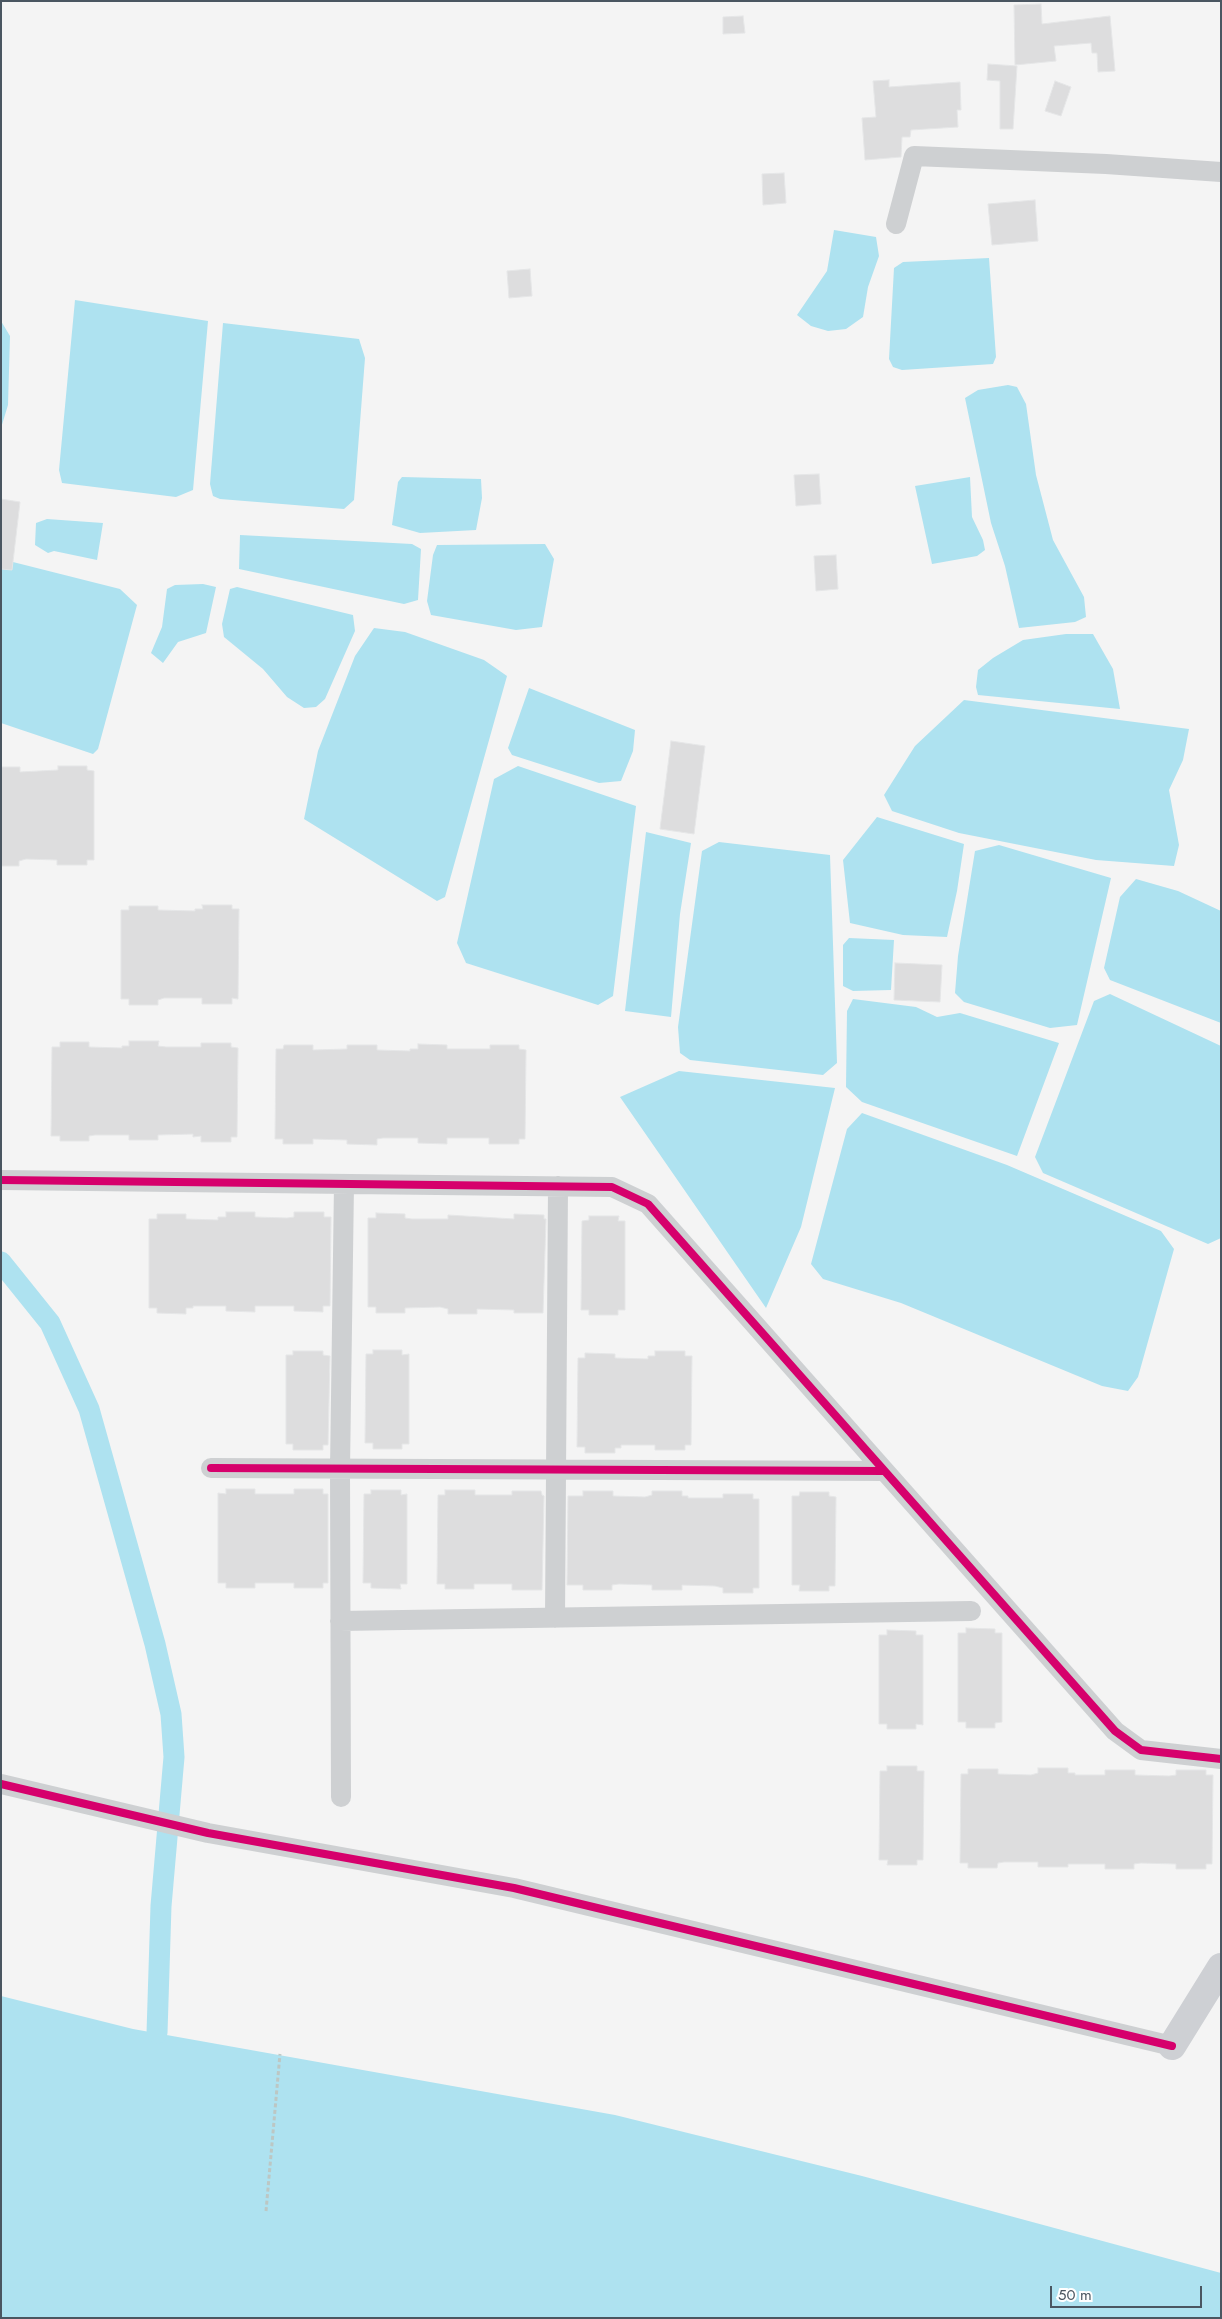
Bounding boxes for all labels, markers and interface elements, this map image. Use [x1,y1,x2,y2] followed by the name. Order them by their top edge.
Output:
[1052,2276,1204,2308] scale bar
[1058,2284,1092,2306] text: 50 m

